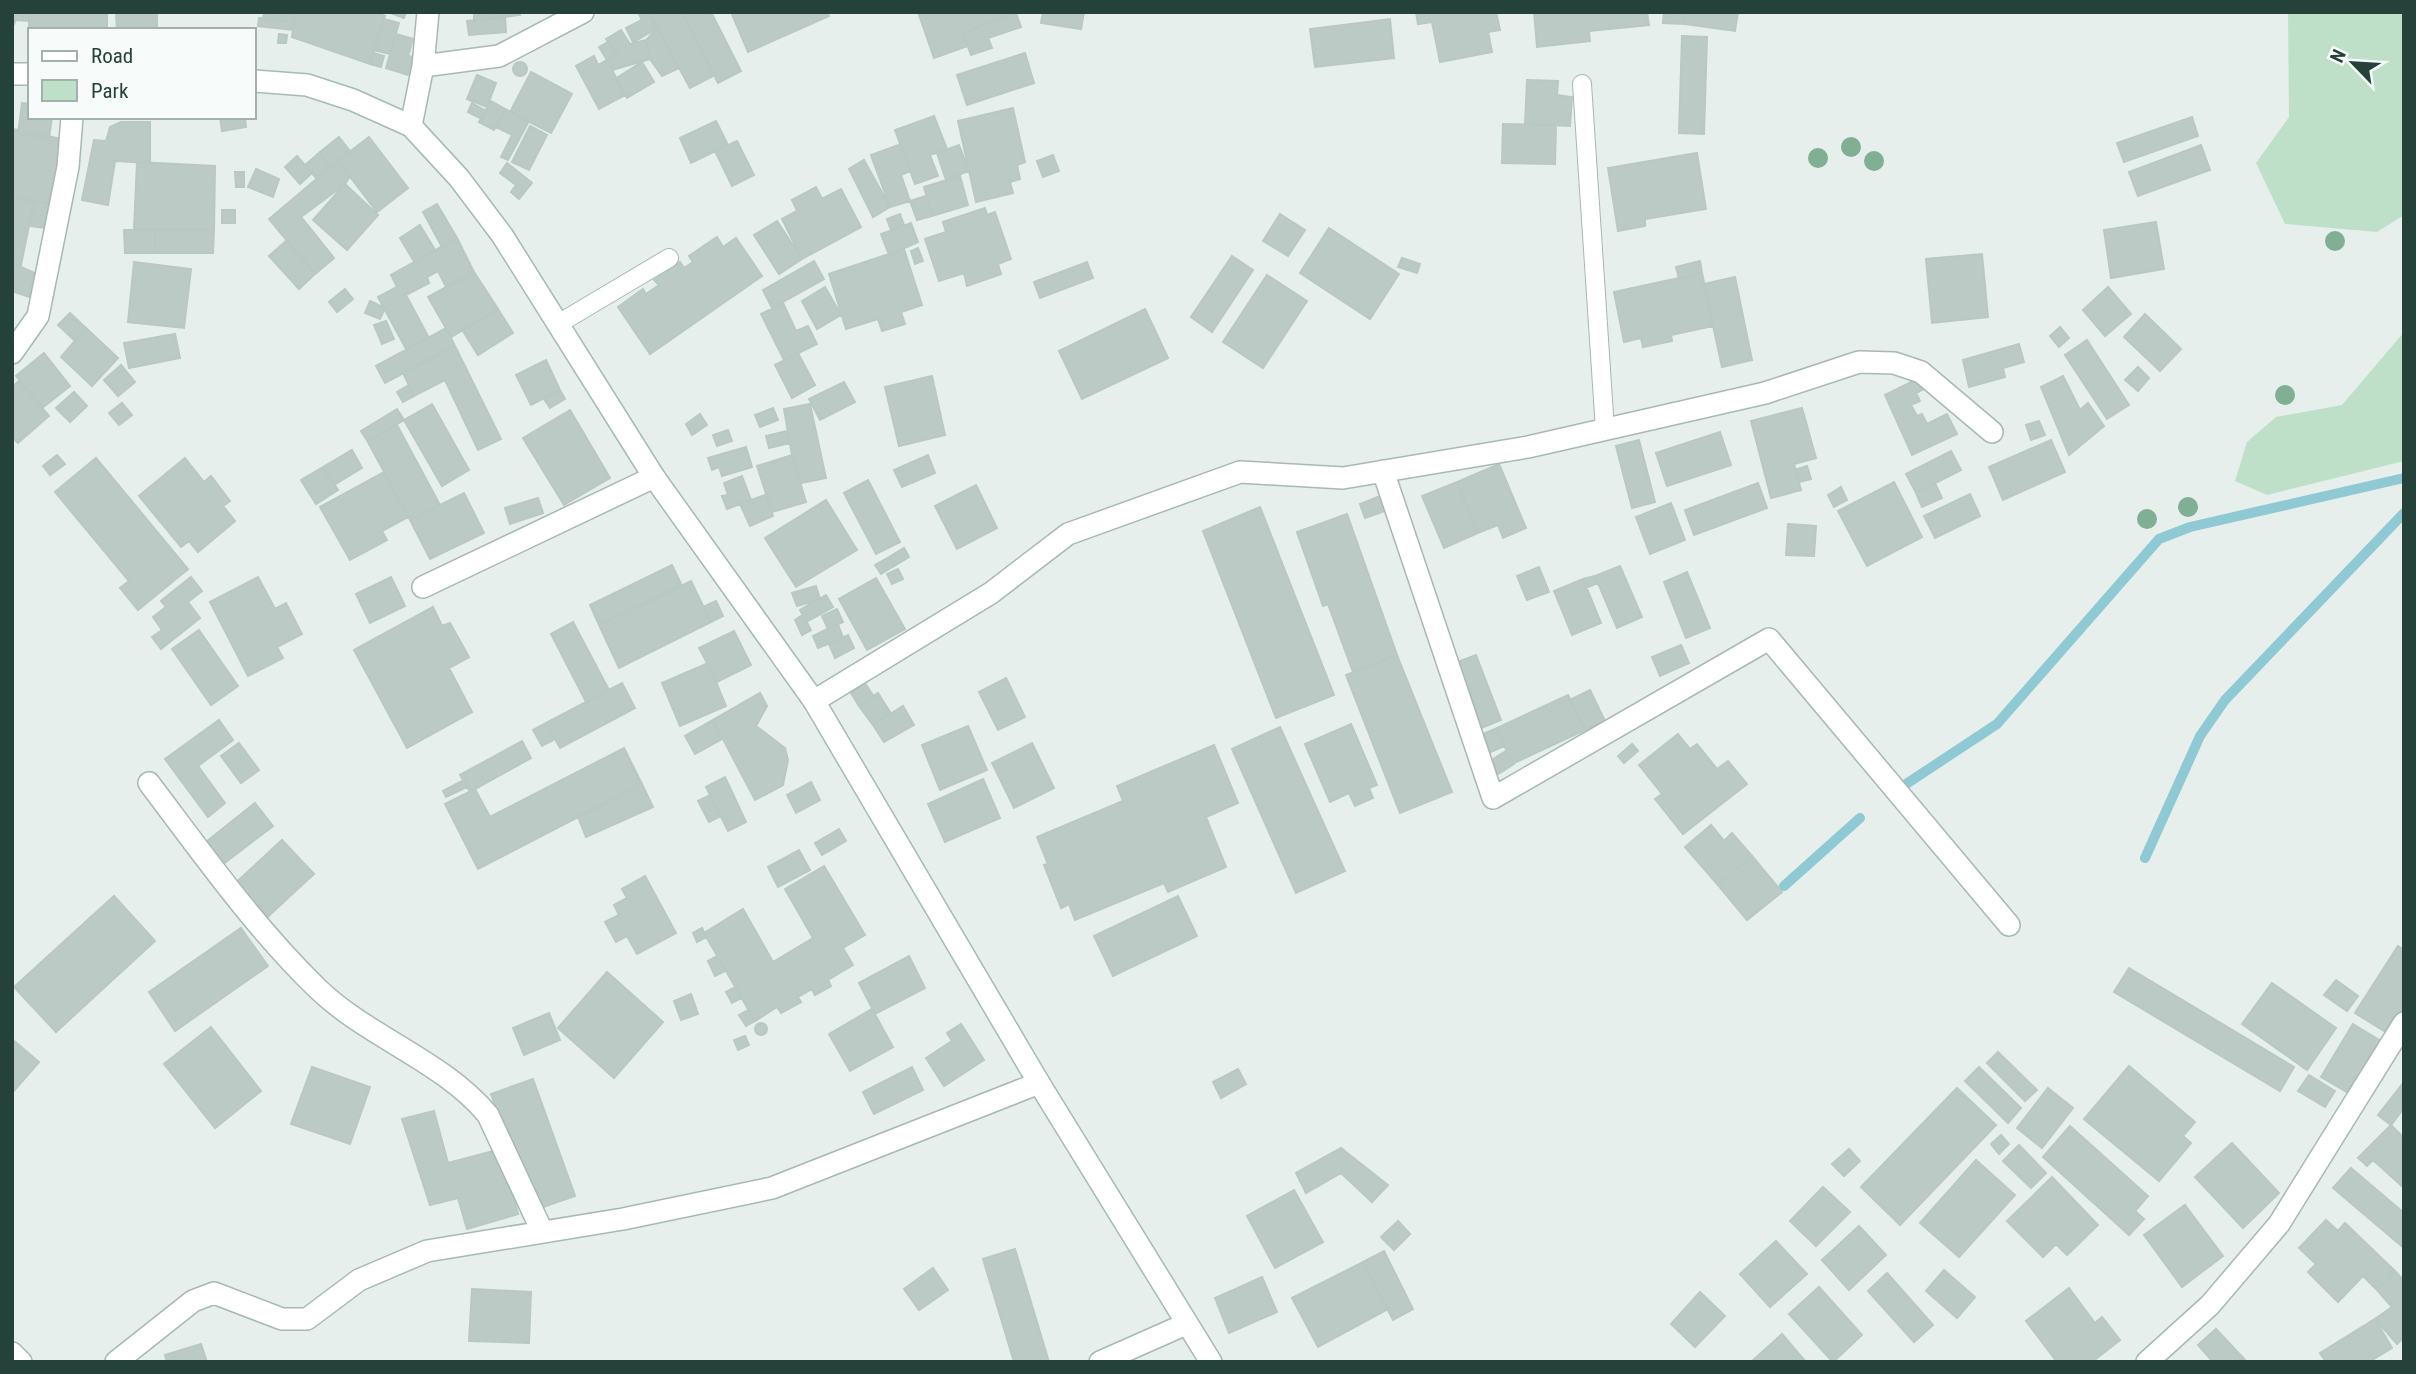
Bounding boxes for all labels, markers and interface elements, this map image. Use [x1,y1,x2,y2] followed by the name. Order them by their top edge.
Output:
[28,28,256,119] legend
[2318,28,2388,98] north arrow
[91,44,133,68] text: Road
[2325,46,2351,66] text: N
[91,79,129,103] text: Park

